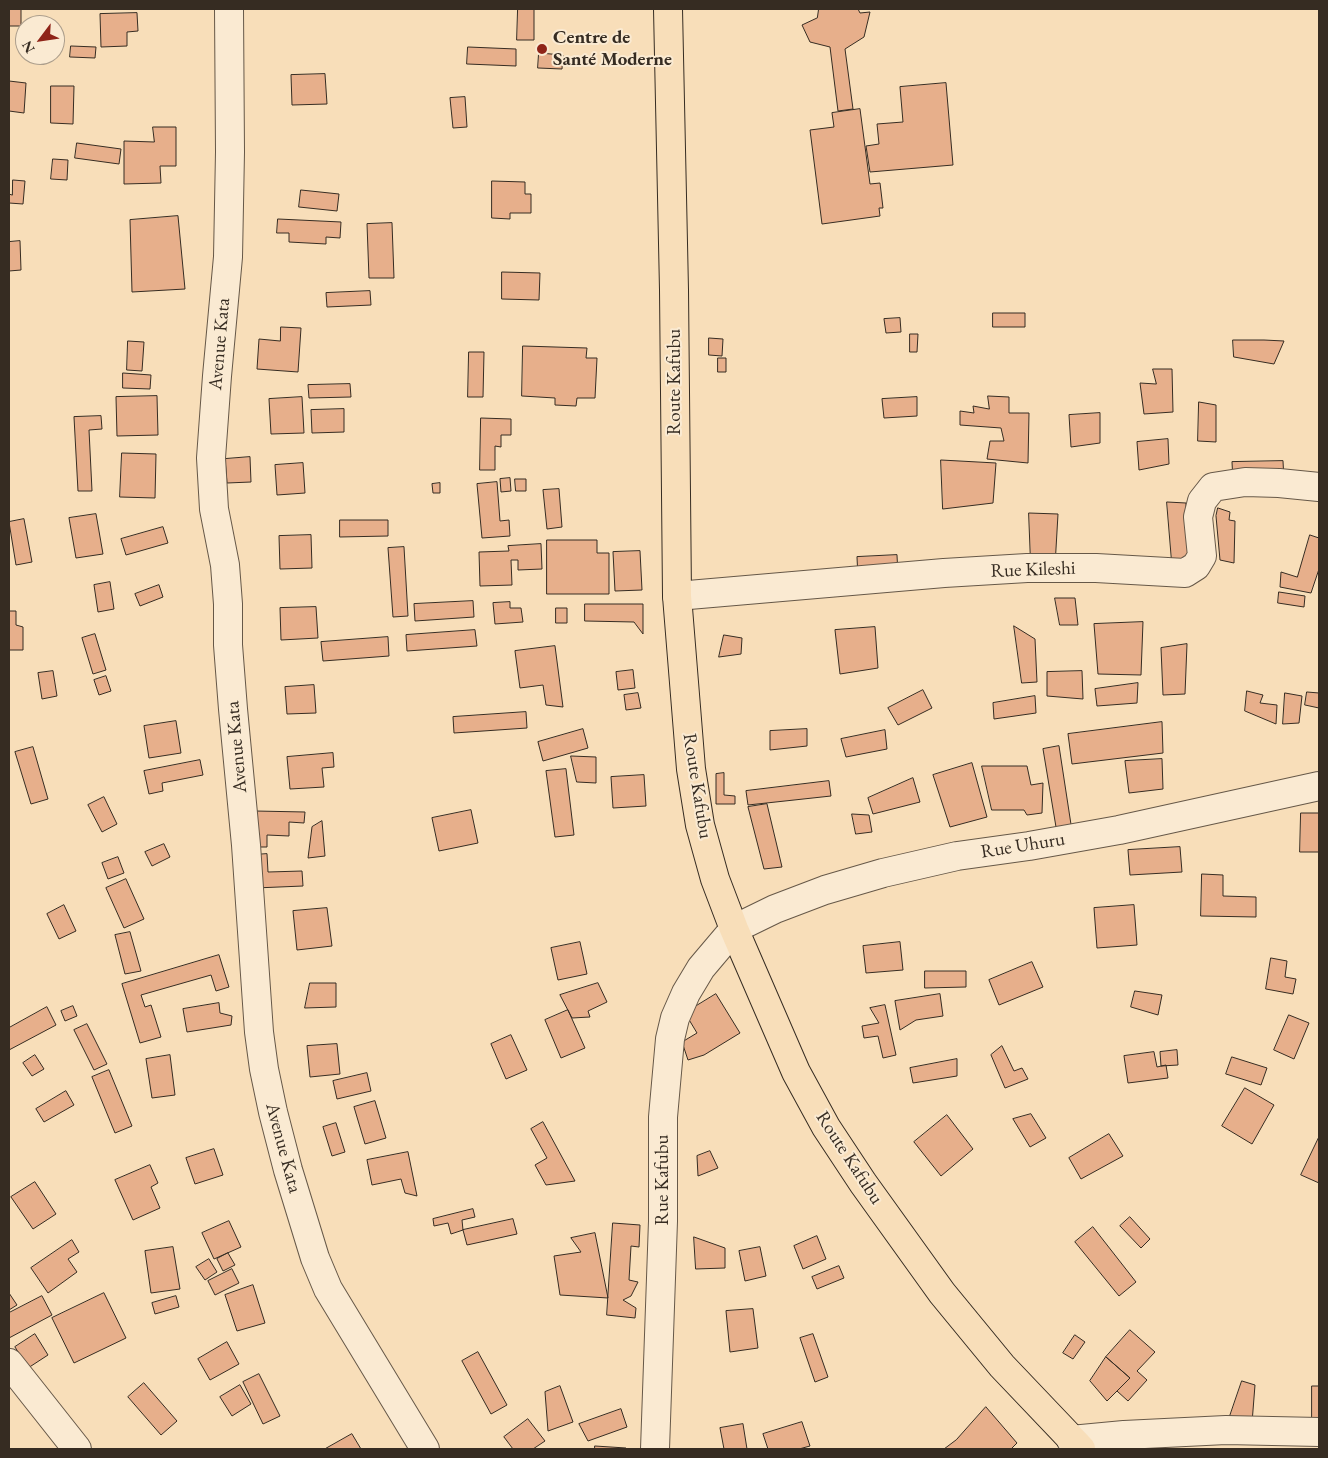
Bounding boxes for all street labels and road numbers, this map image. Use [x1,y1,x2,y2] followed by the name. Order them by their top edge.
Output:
[205,297,235,391] street label: Avenue Kata
[664,329,686,435] street label: Route Kafubu
[990,557,1076,583] street label: Rue Kileshi
[222,700,252,794] street label: Avenue Kata
[677,732,717,840] street label: Route Kafubu
[979,828,1067,864] street label: Rue Uhuru
[260,1100,306,1196] street label: Avenue Kata
[810,1107,888,1209] street label: Route Kafubu
[652,1134,674,1226] street label: Rue Kafubu

